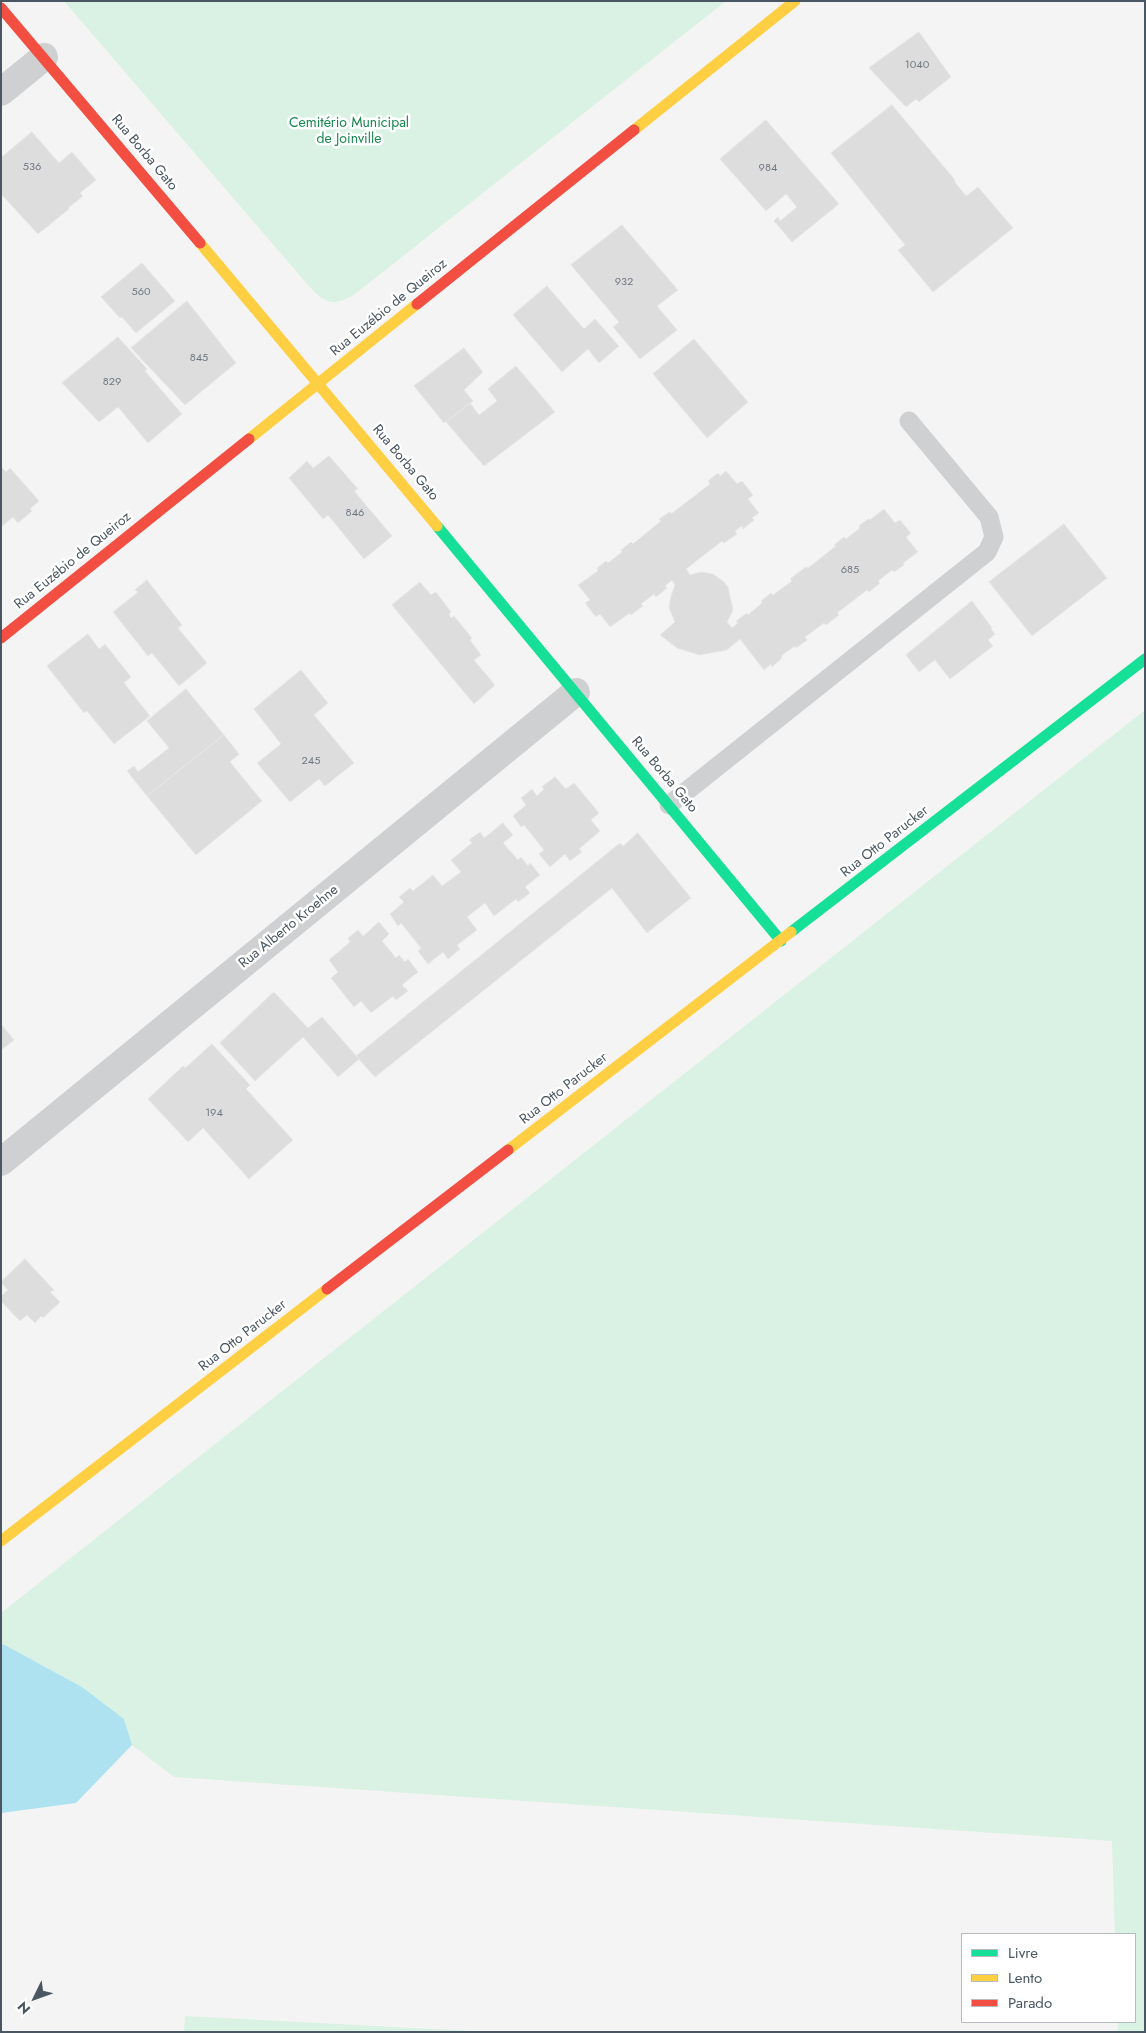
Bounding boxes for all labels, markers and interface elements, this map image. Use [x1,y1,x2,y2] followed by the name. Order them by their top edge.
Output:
[905,58,929,72] house number: 1040
[107,112,181,194] street label: Rua Borba Gato
[289,116,409,148] park label: Cemitério Municipal de Joinville
[23,160,41,174] house number: 536
[759,161,777,175] house number: 984
[327,256,451,360] street label: Rua Euzébio de Queiroz
[615,275,633,289] house number: 932
[131,285,151,299] house number: 560
[190,351,208,365] house number: 845
[103,375,121,389] house number: 829
[368,422,442,504] street label: Rua Borba Gato
[346,506,364,520] house number: 846
[11,509,135,613] street label: Rua Euzébio de Queiroz
[841,563,859,577] house number: 685
[627,734,701,816] street label: Rua Borba Gato
[302,754,320,768] house number: 245
[838,803,932,881] street label: Rua Otto Parucker
[236,882,342,972] street label: Rua Alberto Kroehne
[517,1050,611,1128] street label: Rua Otto Parucker
[205,1106,223,1120] house number: 194
[196,1297,290,1375] street label: Rua Otto Parucker
[961,1933,1136,2023] legend
[1008,1942,1038,1964] text: Livre
[1008,1967,1042,1989] text: Lento
[10,1973,60,2023] north arrow
[1008,1992,1052,2014] text: Parado
[13,1997,35,2019] text: N

